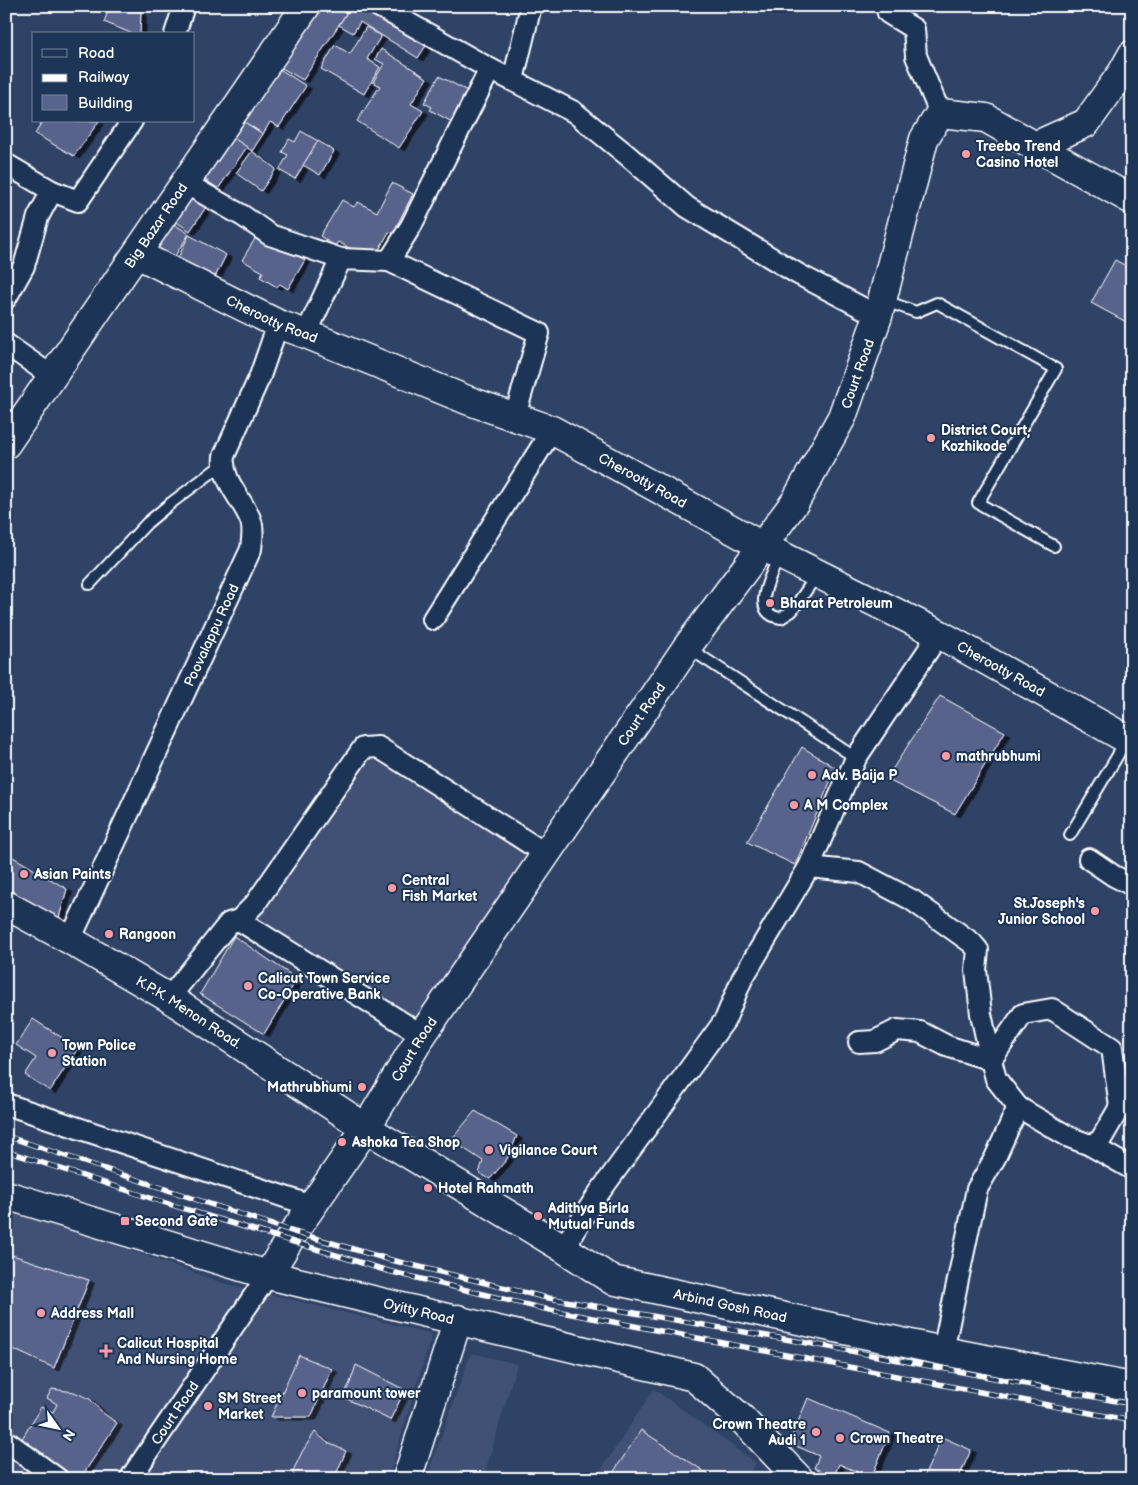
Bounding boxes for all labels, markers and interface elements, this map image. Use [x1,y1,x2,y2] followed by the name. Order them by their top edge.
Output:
[32,32,195,122] legend
[78,44,114,63] text: Road
[78,68,129,87] text: Railway
[78,94,133,113] text: Building
[976,138,1061,171] place label: Treebo Trend Casino Hotel
[960,148,972,160] marker: Treebo Trend Casino Hotel
[121,180,191,271] street label: Big Bazar Road
[223,292,320,347] street label: Cherootty Road
[838,337,878,411] street label: Court Road
[941,422,1030,455] place label: District Court, Kozhikode
[925,432,937,444] marker: District Court, Kozhikode
[595,449,690,512] street label: Cherootty Road
[181,581,243,689] street label: Poovalappu Road
[780,595,893,612] place label: Bharat Petroleum
[764,597,776,609] marker: Bharat Petroleum
[954,638,1048,701] street label: Cherootty Road
[614,679,669,749] street label: Court Road
[956,748,1041,765] place label: mathrubhumi
[940,750,952,762] marker: mathrubhumi
[821,767,897,784] place label: Adv. Baija P
[806,769,818,781] marker: Adv. Baija P
[803,797,889,814] place label: A M Complex
[788,799,800,811] marker: A M Complex
[33,866,111,883] place label: Asian Paints
[18,868,30,880] marker: Asian Paints
[402,872,478,905] place label: Central Fish Market
[386,882,398,894] marker: Central Fish Market
[998,895,1085,928] place label: St.Joseph's Junior School
[1089,905,1101,917] marker: St.Joseph's Junior School
[119,926,176,943] place label: Rangoon
[103,928,115,940] marker: Rangoon
[258,970,390,1003] place label: Calicut Town Service Co-Operative Bank
[133,973,245,1053] street label: K.P.K. Menon Road.
[242,980,254,992] marker: Calicut Town Service Co-Operative Bank
[388,1014,441,1085] street label: Court Road
[62,1037,136,1070] place label: Town Police Station
[46,1047,58,1059] marker: Town Police Station
[267,1079,352,1096] place label: Mathrubhumi
[356,1081,368,1093] marker: Mathrubhumi
[351,1134,460,1151] place label: Ashoka Tea Shop
[336,1136,348,1148] marker: Ashoka Tea Shop
[499,1142,598,1159] place label: Vigilance Court
[483,1144,495,1156] marker: Vigilance Court
[438,1180,534,1197] place label: Hotel Rahmath
[422,1182,434,1194] marker: Hotel Rahmath
[547,1200,635,1233] place label: Adithya Birla Mutual Funds
[532,1210,544,1222] marker: Adithya Birla Mutual Funds
[135,1213,218,1230] place label: Second Gate
[119,1215,131,1227] marker: Second Gate
[672,1285,788,1326] street label: Arbind Gosh Road
[382,1295,456,1328] street label: Oyitty Road
[50,1305,134,1322] place label: Address Mall
[35,1307,47,1319] marker: Address Mall
[116,1335,237,1368] place label: Calicut Hospital And Nursing Home
[99,1344,113,1358] marker: Calicut Hospital And Nursing Home
[148,1378,203,1448] street label: Court Road
[312,1385,421,1402] place label: paramount tower
[296,1387,308,1399] marker: paramount tower
[218,1390,282,1423] place label: SM Street Market
[202,1400,214,1412] marker: SM Street Market
[32,1402,82,1452] north arrow
[712,1416,806,1449] place label: Crown Theatre Audi 1
[58,1426,78,1444] text: N
[810,1426,822,1438] marker: Crown Theatre Audi 1
[850,1430,944,1447] place label: Crown Theatre
[834,1432,846,1444] marker: Crown Theatre

